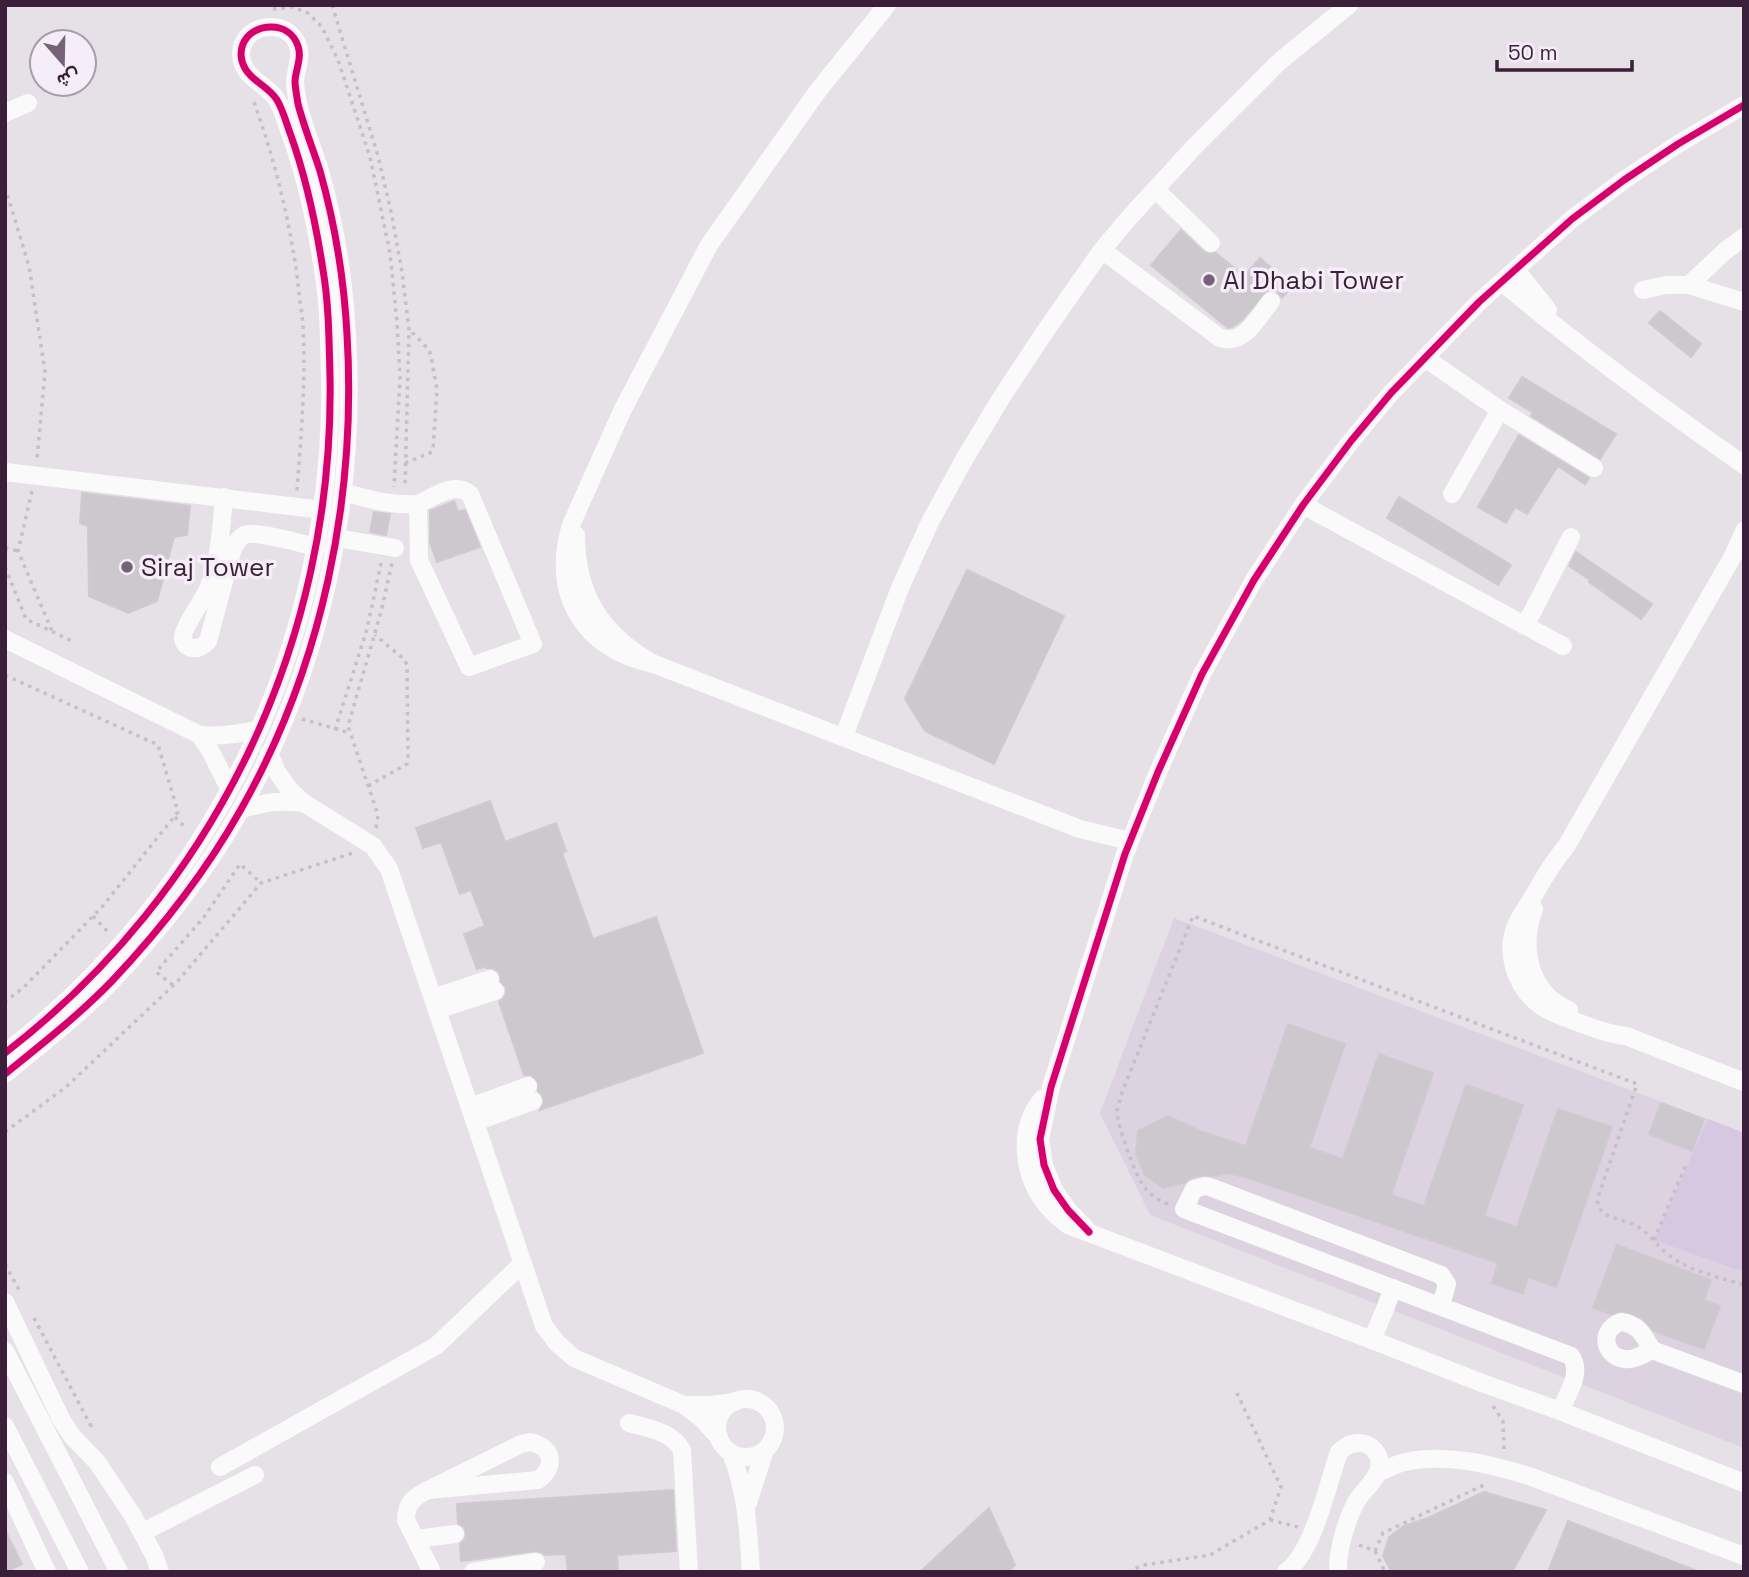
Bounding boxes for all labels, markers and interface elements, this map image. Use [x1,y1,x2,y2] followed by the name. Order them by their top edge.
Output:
[28,28,98,98] north arrow
[1497,28,1632,72] scale bar
[1508,39,1558,66] text: 50 m
[53,63,84,94] text: ش
[1223,263,1404,297] place label: Al Dhabi Tower
[1201,272,1217,288] marker: Al Dhabi Tower
[141,550,274,584] place label: Siraj Tower
[119,559,135,575] marker: Siraj Tower

